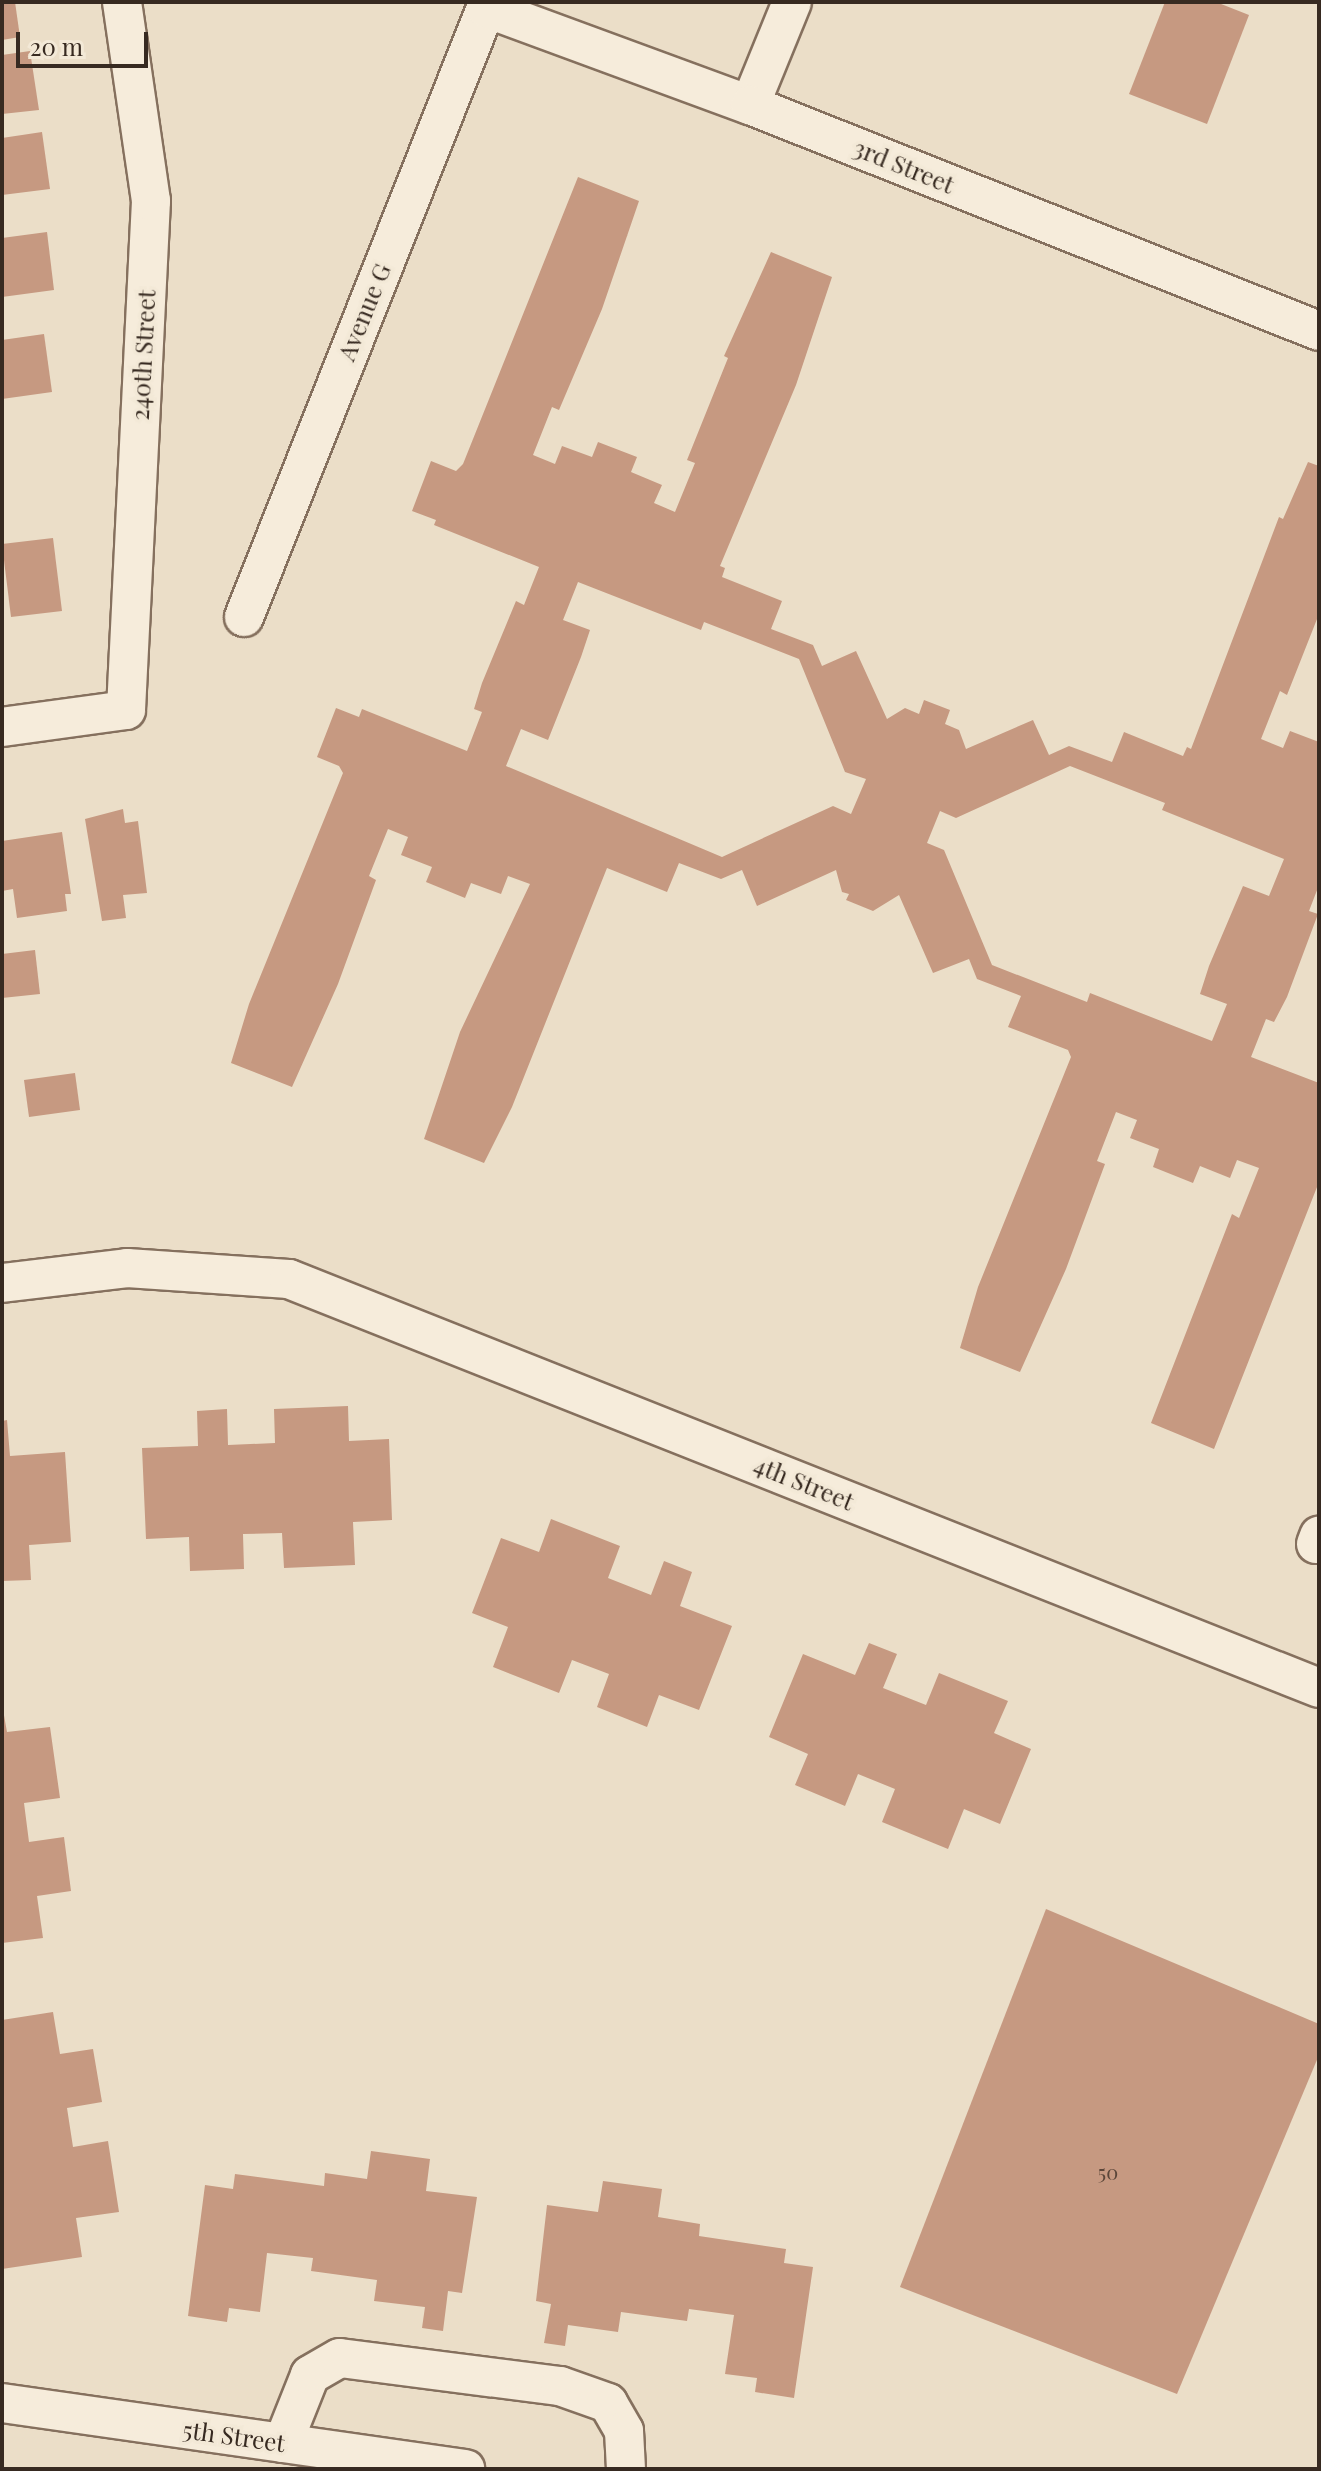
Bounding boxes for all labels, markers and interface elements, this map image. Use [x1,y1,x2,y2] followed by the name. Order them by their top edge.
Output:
[20,16,152,66] scale bar
[30,30,83,62] text: 20 m
[850,133,958,199] street label: 3rd Street
[332,259,396,365] street label: Avenue G
[125,289,161,421] street label: 240th Street
[750,1450,858,1516] street label: 4th Street
[1098,2159,1118,2183] house number: 50
[181,2415,287,2457] street label: 5th Street

